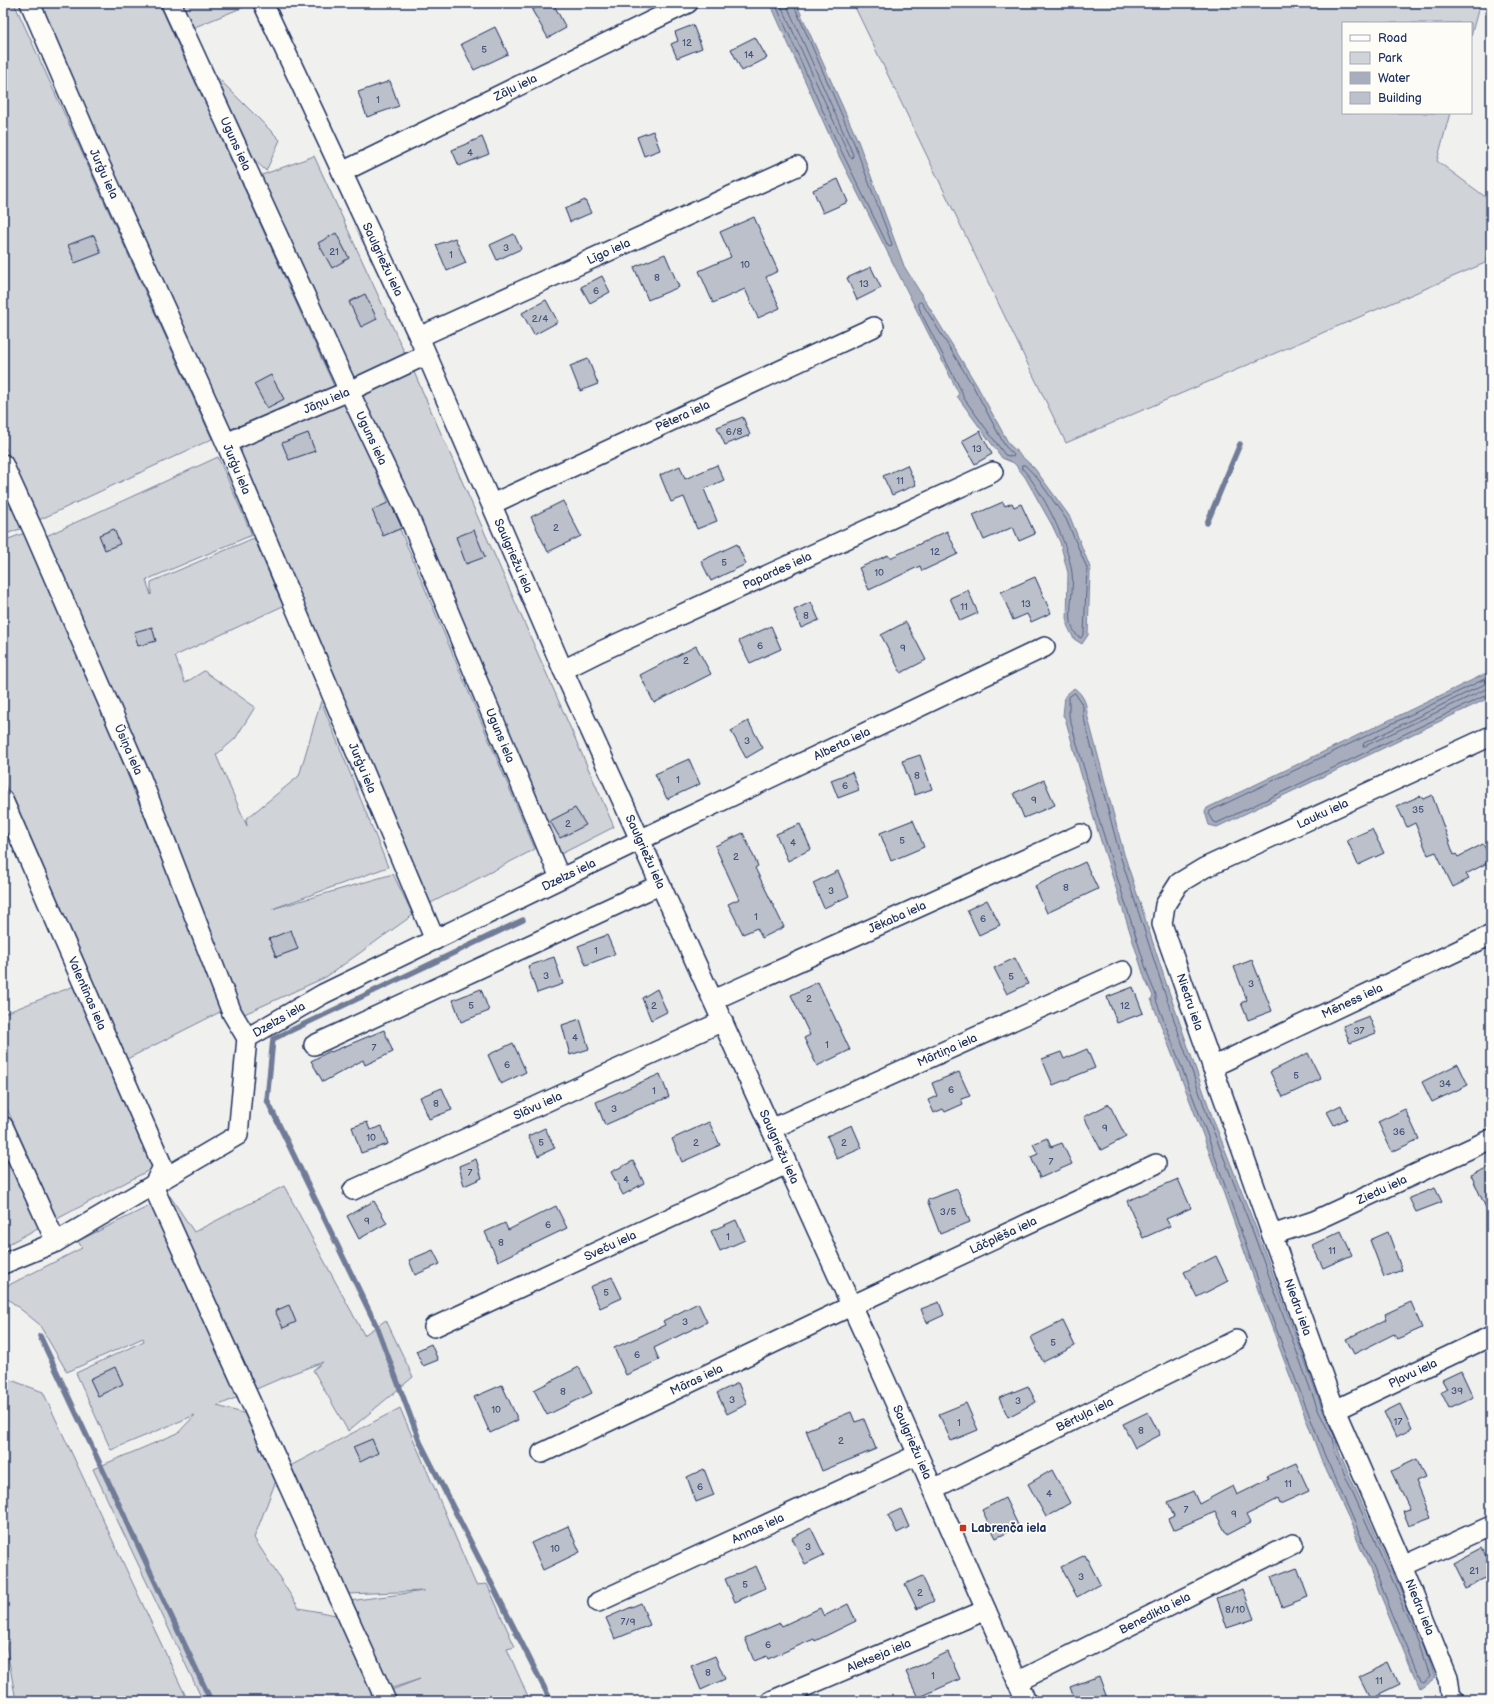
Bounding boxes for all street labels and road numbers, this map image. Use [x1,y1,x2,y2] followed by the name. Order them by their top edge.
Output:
[491,71,540,105] street label: Zāļu iela
[216,115,254,174] street label: Uguns iela
[86,146,122,201] street label: Jurģu iela
[359,220,406,299] street label: Saulgriežu iela
[585,235,633,268] street label: Līgo iela
[301,385,352,417] street label: Jāņu iela
[653,397,712,435] street label: Pētera iela
[352,409,390,468] street label: Uguns iela
[219,442,254,497] street label: Jurģu iela
[490,516,536,596] street label: Saulgriežu iela
[740,549,814,593] street label: Papardes iela
[482,706,518,765] street label: Uguns iela
[111,722,146,778] street label: Ūsiņa iela
[811,724,873,764] street label: Alberta iela
[345,740,379,796] street label: Jurģu iela
[1295,796,1351,832] street label: Lauku iela
[622,812,668,892] street label: Saulgriežu iela
[539,855,599,894] street label: Dzelzs iela
[866,898,929,937] street label: Jēkaba iela
[64,955,109,1033] street label: Valentīnas iela
[1173,972,1206,1033] street label: Niedru iela
[1319,980,1385,1022] street label: Mēness iela
[250,999,308,1041] street label: Dzelzs iela
[915,1030,980,1070] street label: Mārtiņa iela
[511,1088,565,1124] street label: Slāvu iela
[756,1108,802,1187] street label: Saulgriežu iela
[1354,1172,1410,1209] street label: Ziedu iela
[967,1213,1040,1258] street label: Lāčplēša iela
[582,1228,639,1265] street label: Sveču iela
[1280,1277,1315,1338] street label: Niedru iela
[1386,1356,1440,1392] street label: Pļavu iela
[668,1361,726,1399] street label: Māras iela
[1054,1394,1116,1435] street label: Bērtuļa iela
[889,1403,935,1482] street label: Saulgriežu iela
[729,1510,787,1547] street label: Annas iela
[1401,1577,1438,1638] street label: Niedru iela
[1117,1589,1193,1638] street label: Benedikta iela
[845,1636,913,1676] street label: Alekseja iela

